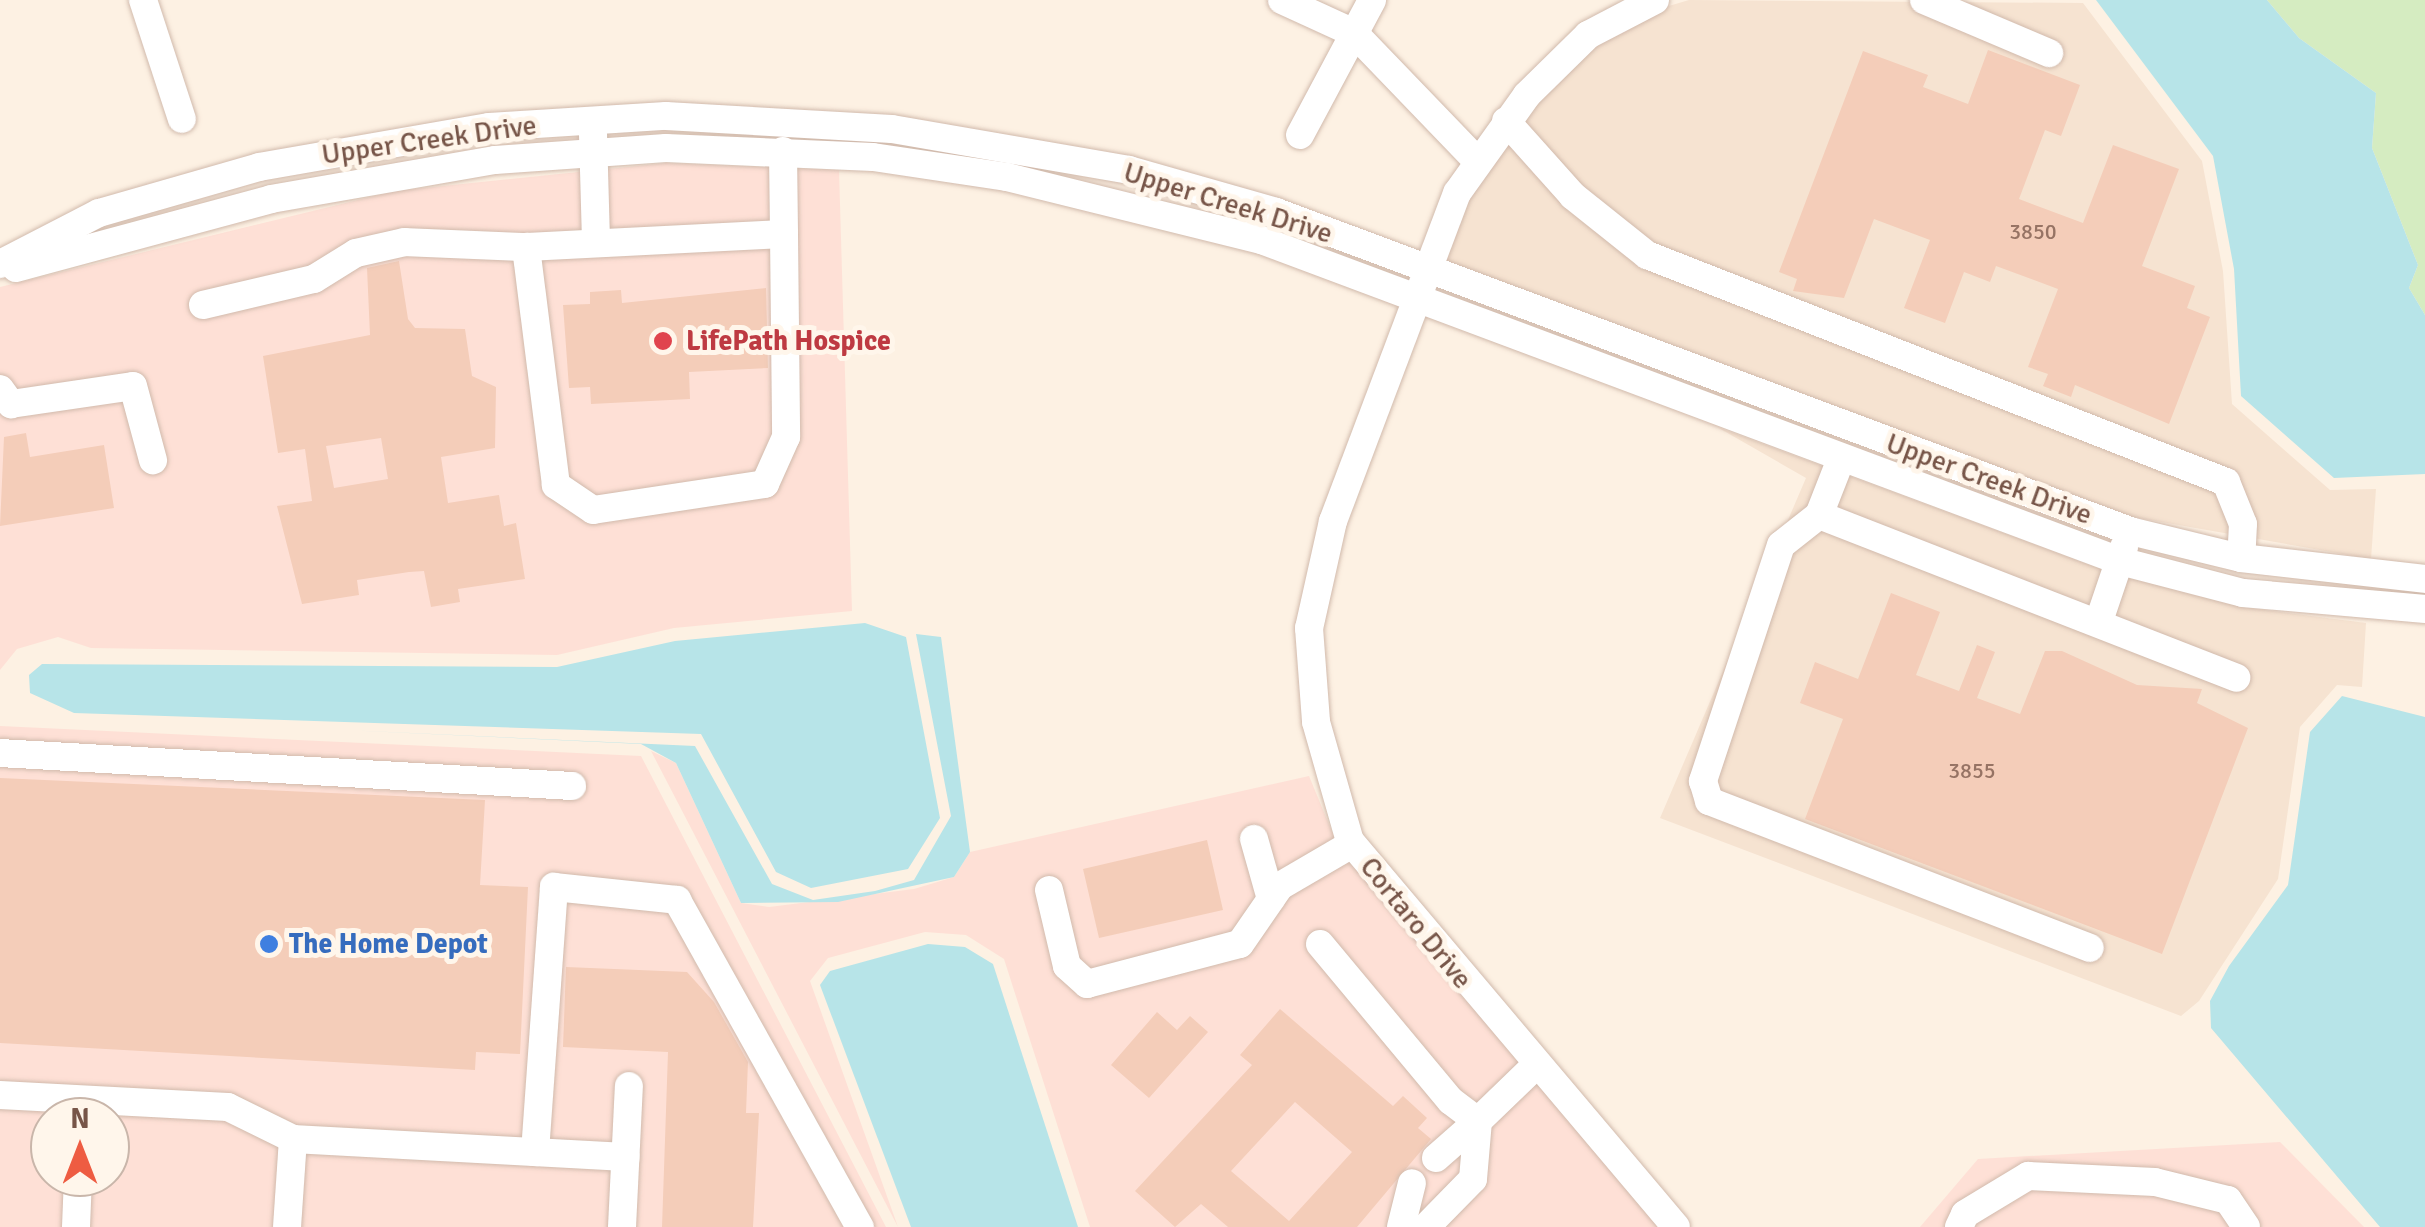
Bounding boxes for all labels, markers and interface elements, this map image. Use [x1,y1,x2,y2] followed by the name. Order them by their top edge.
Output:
[319,108,539,172] street label: Upper Creek Drive
[1120,155,1336,251] street label: Upper Creek Drive
[2009,219,2057,245] house number: 3850
[686,324,891,358] place label: LifePath Hospice
[650,328,676,354] marker: LifePath Hospice
[1882,426,2096,532] street label: Upper Creek Drive
[1948,758,1996,784] house number: 3855
[1353,851,1479,995] street label: Cortaro Drive
[289,927,488,961] place label: The Home Depot
[258,933,280,955] marker: The Home Depot
[30,1097,130,1197] north arrow
[70,1102,90,1136] text: N

